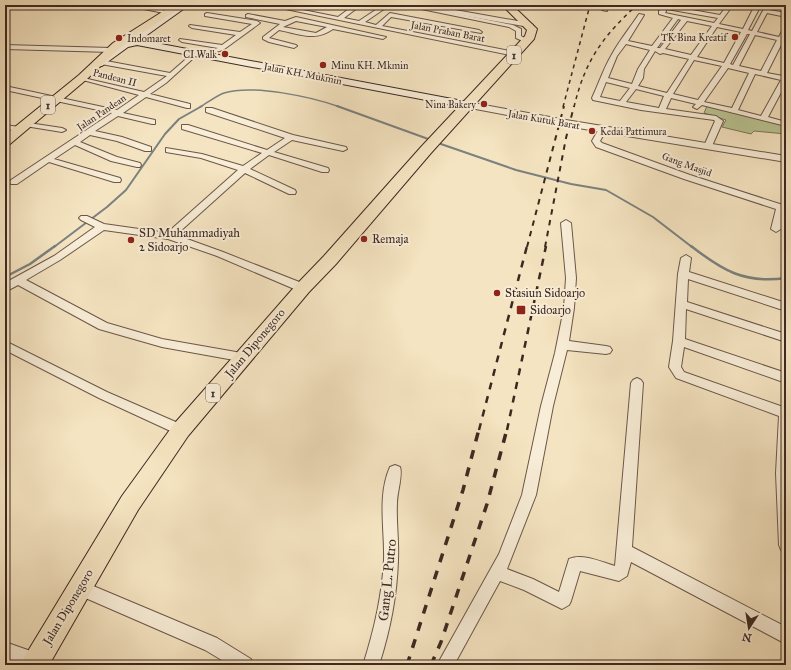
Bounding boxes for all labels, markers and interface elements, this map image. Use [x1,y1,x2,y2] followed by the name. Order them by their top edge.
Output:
[409,19,486,46] street label: Jalan Praban Barat
[661,32,729,44] place label: TK Bina Kreatif
[730,32,740,42] marker: TK Bina Kreatif
[114,33,124,43] marker: Indomaret
[127,33,171,45] place label: Indomaret
[507,46,521,64] road number: 1
[183,49,217,61] place label: CI Walk
[220,49,230,59] marker: CI Walk
[262,60,343,89] street label: Jalan KH. Mukmin
[318,60,328,70] marker: Minu KH. Mkmin
[331,60,409,72] place label: Minu KH. Mkmin
[92,67,138,89] street label: Pandean II
[74,92,129,135] street label: Jalan Pandean
[41,96,55,114] road number: 1
[425,99,476,111] place label: Nina Bakery
[479,99,489,109] marker: Nina Bakery
[506,108,581,133] street label: Jalan Kutuk Barat
[587,126,597,136] marker: Kedai Pattimura
[600,126,667,138] place label: Kedai Pattimura
[660,150,713,179] street label: Gang Masjid
[139,226,240,254] place label: SD Muhammadiyah 2 Sidoarjo
[372,232,409,246] place label: Remaja
[359,234,369,244] marker: Remaja
[126,235,136,245] marker: SD Muhammadiyah 2 Sidoarjo
[505,286,585,300] place label: Stasiun Sidoarjo
[492,288,502,298] marker: Stasiun Sidoarjo
[530,303,571,317] place label: Sidoarjo
[515,304,527,316] marker: Sidoarjo
[221,306,289,383] street label: Jalan Diponegoro
[206,384,220,402] road number: 1
[375,538,400,622] street label: Gang L. Putro
[39,567,97,650] street label: Jalan Diponegoro
[729,608,769,648] north arrow
[740,630,753,645] text: N

